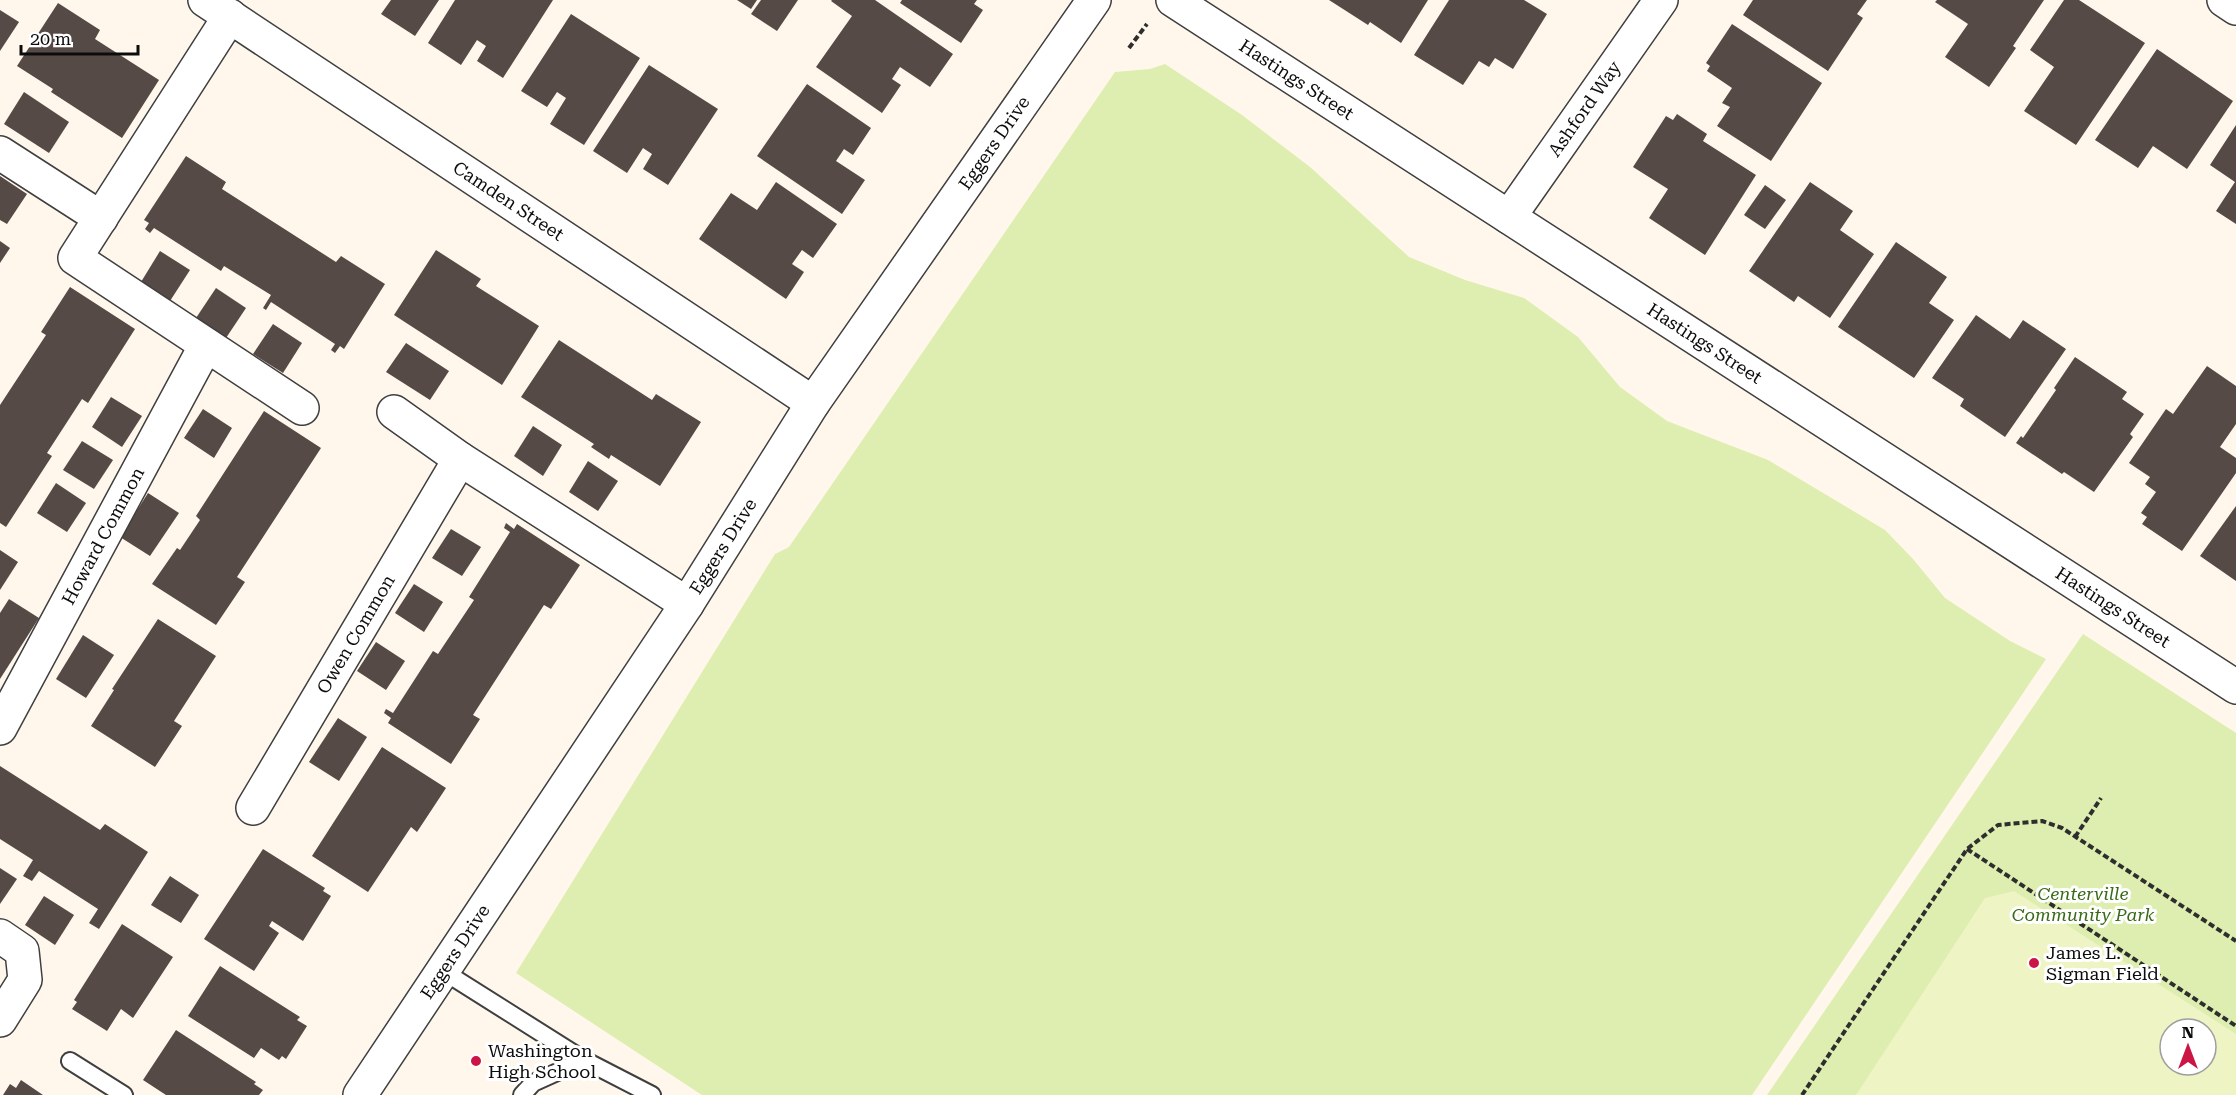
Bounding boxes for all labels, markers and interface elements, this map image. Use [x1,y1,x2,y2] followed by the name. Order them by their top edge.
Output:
[21,18,138,56] scale bar
[30,28,71,49] text: 20 m
[1236,35,1358,124] street label: Hastings Street
[1544,57,1625,160] street label: Ashford Way
[954,92,1034,194] street label: Eggers Drive
[449,156,568,245] street label: Camden Street
[1644,298,1766,388] street label: Hastings Street
[57,463,148,608] street label: Howard Common
[685,494,761,598] street label: Eggers Drive
[2052,562,2175,652] street label: Hastings Street
[312,570,399,697] street label: Owen Common
[2012,883,2154,925] park label: Centerville Community Park
[416,900,494,1003] street label: Eggers Drive
[2046,942,2159,984] place label: James L. Sigman Field
[2027,956,2041,970] marker: James L. Sigman Field
[2158,1017,2218,1077] north arrow
[2182,1023,2194,1042] text: N
[488,1040,596,1082] place label: Washington High School
[469,1054,483,1068] marker: Washington High School

